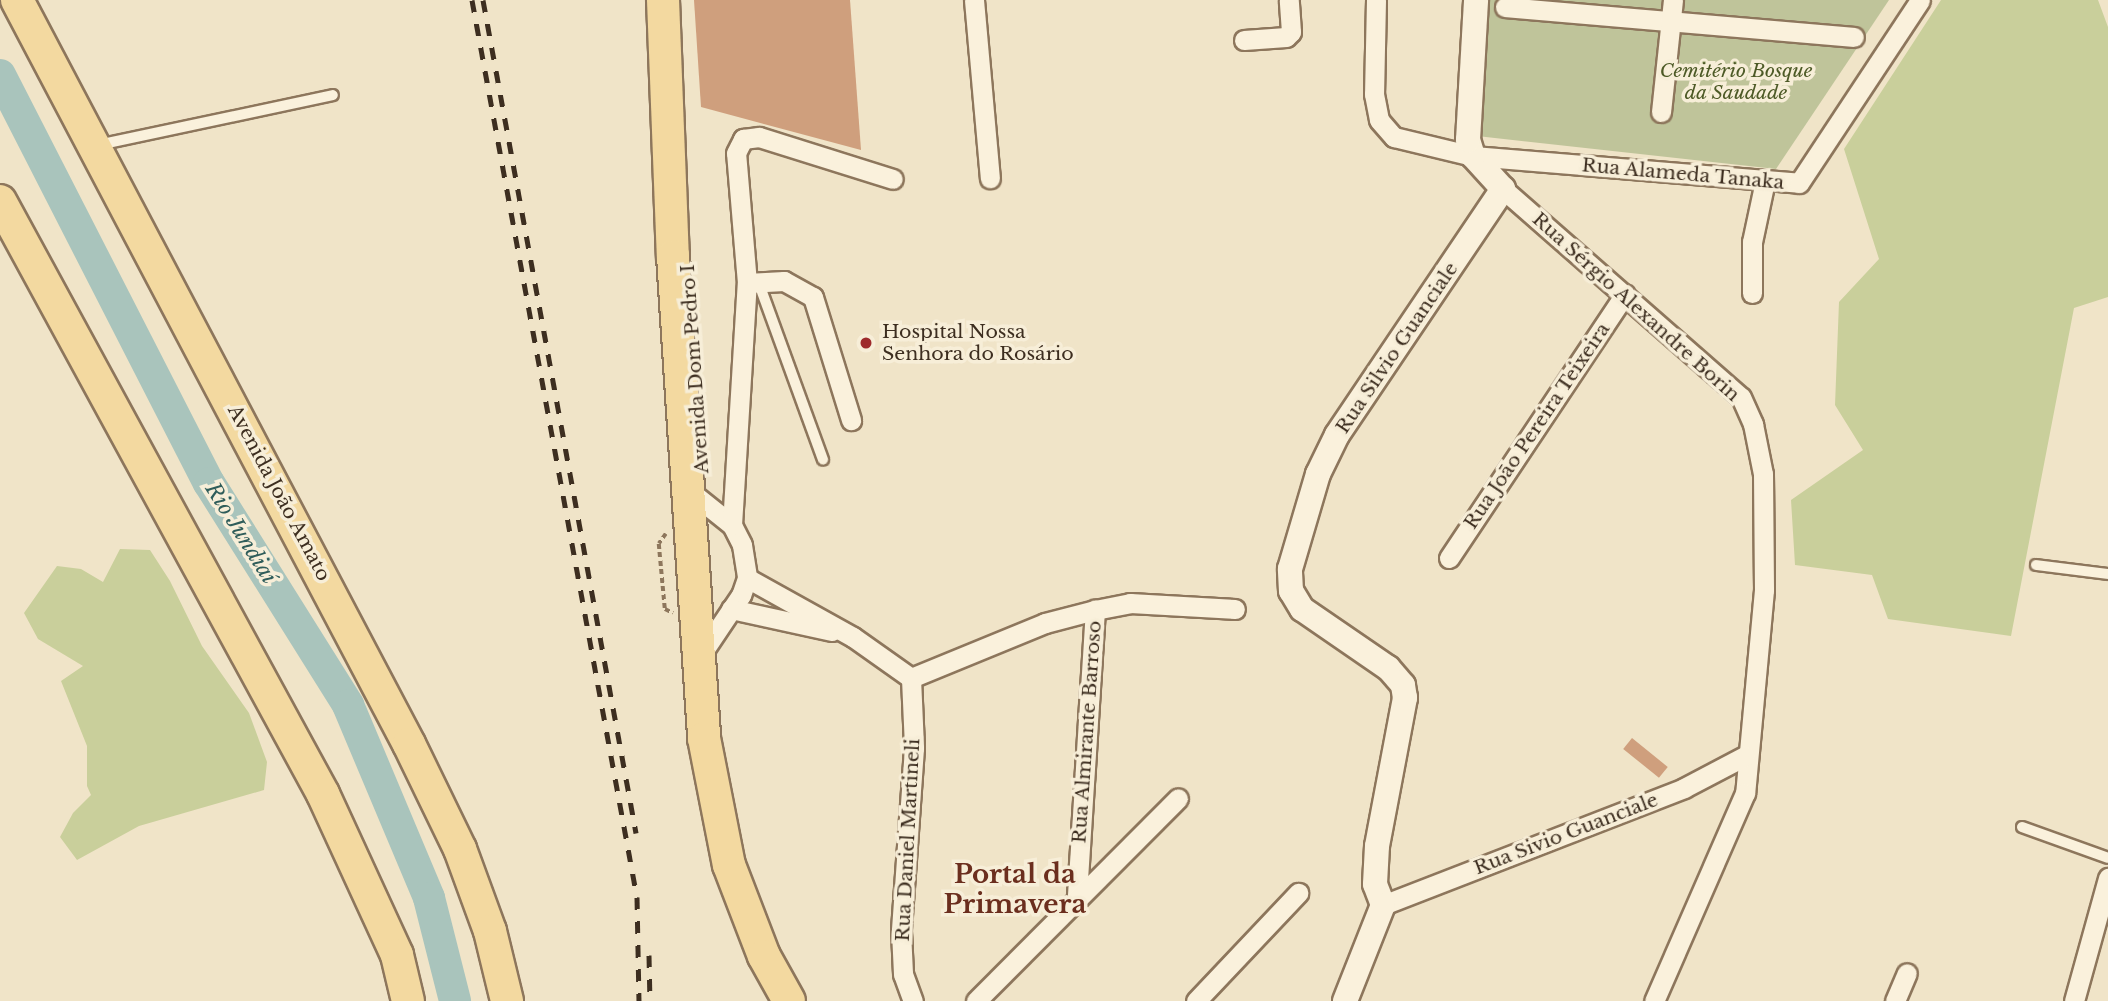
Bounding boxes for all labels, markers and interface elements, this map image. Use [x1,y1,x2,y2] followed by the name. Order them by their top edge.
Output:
[1660,60,1812,104] park label: Cemitério Bosque da Saudade
[1580,154,1786,194] street label: Rua Alameda Tanaka
[1527,207,1745,407] street label: Rua Sérgio Alexandre Borin
[1331,258,1463,438] street label: Rua Silvio Guanciale
[676,264,714,474] street label: Avenida Dom Pedro I
[1459,318,1615,534] street label: Rua João Pereira Teixeira
[882,321,1074,365] place label: Hospital Nossa Senhora do Rosário
[856,333,876,353] marker: Hospital Nossa Senhora do Rosário
[223,401,335,585] street label: Avenida João Amato
[200,478,282,588] water label: Rio Jundiaí
[1068,619,1106,845] street label: Rua Almirante Barroso
[891,738,925,942] street label: Rua Daniel Martineli
[1471,788,1661,880] street label: Rua Sivio Guanciale
[944,859,1086,920] district label: Portal da Primavera

